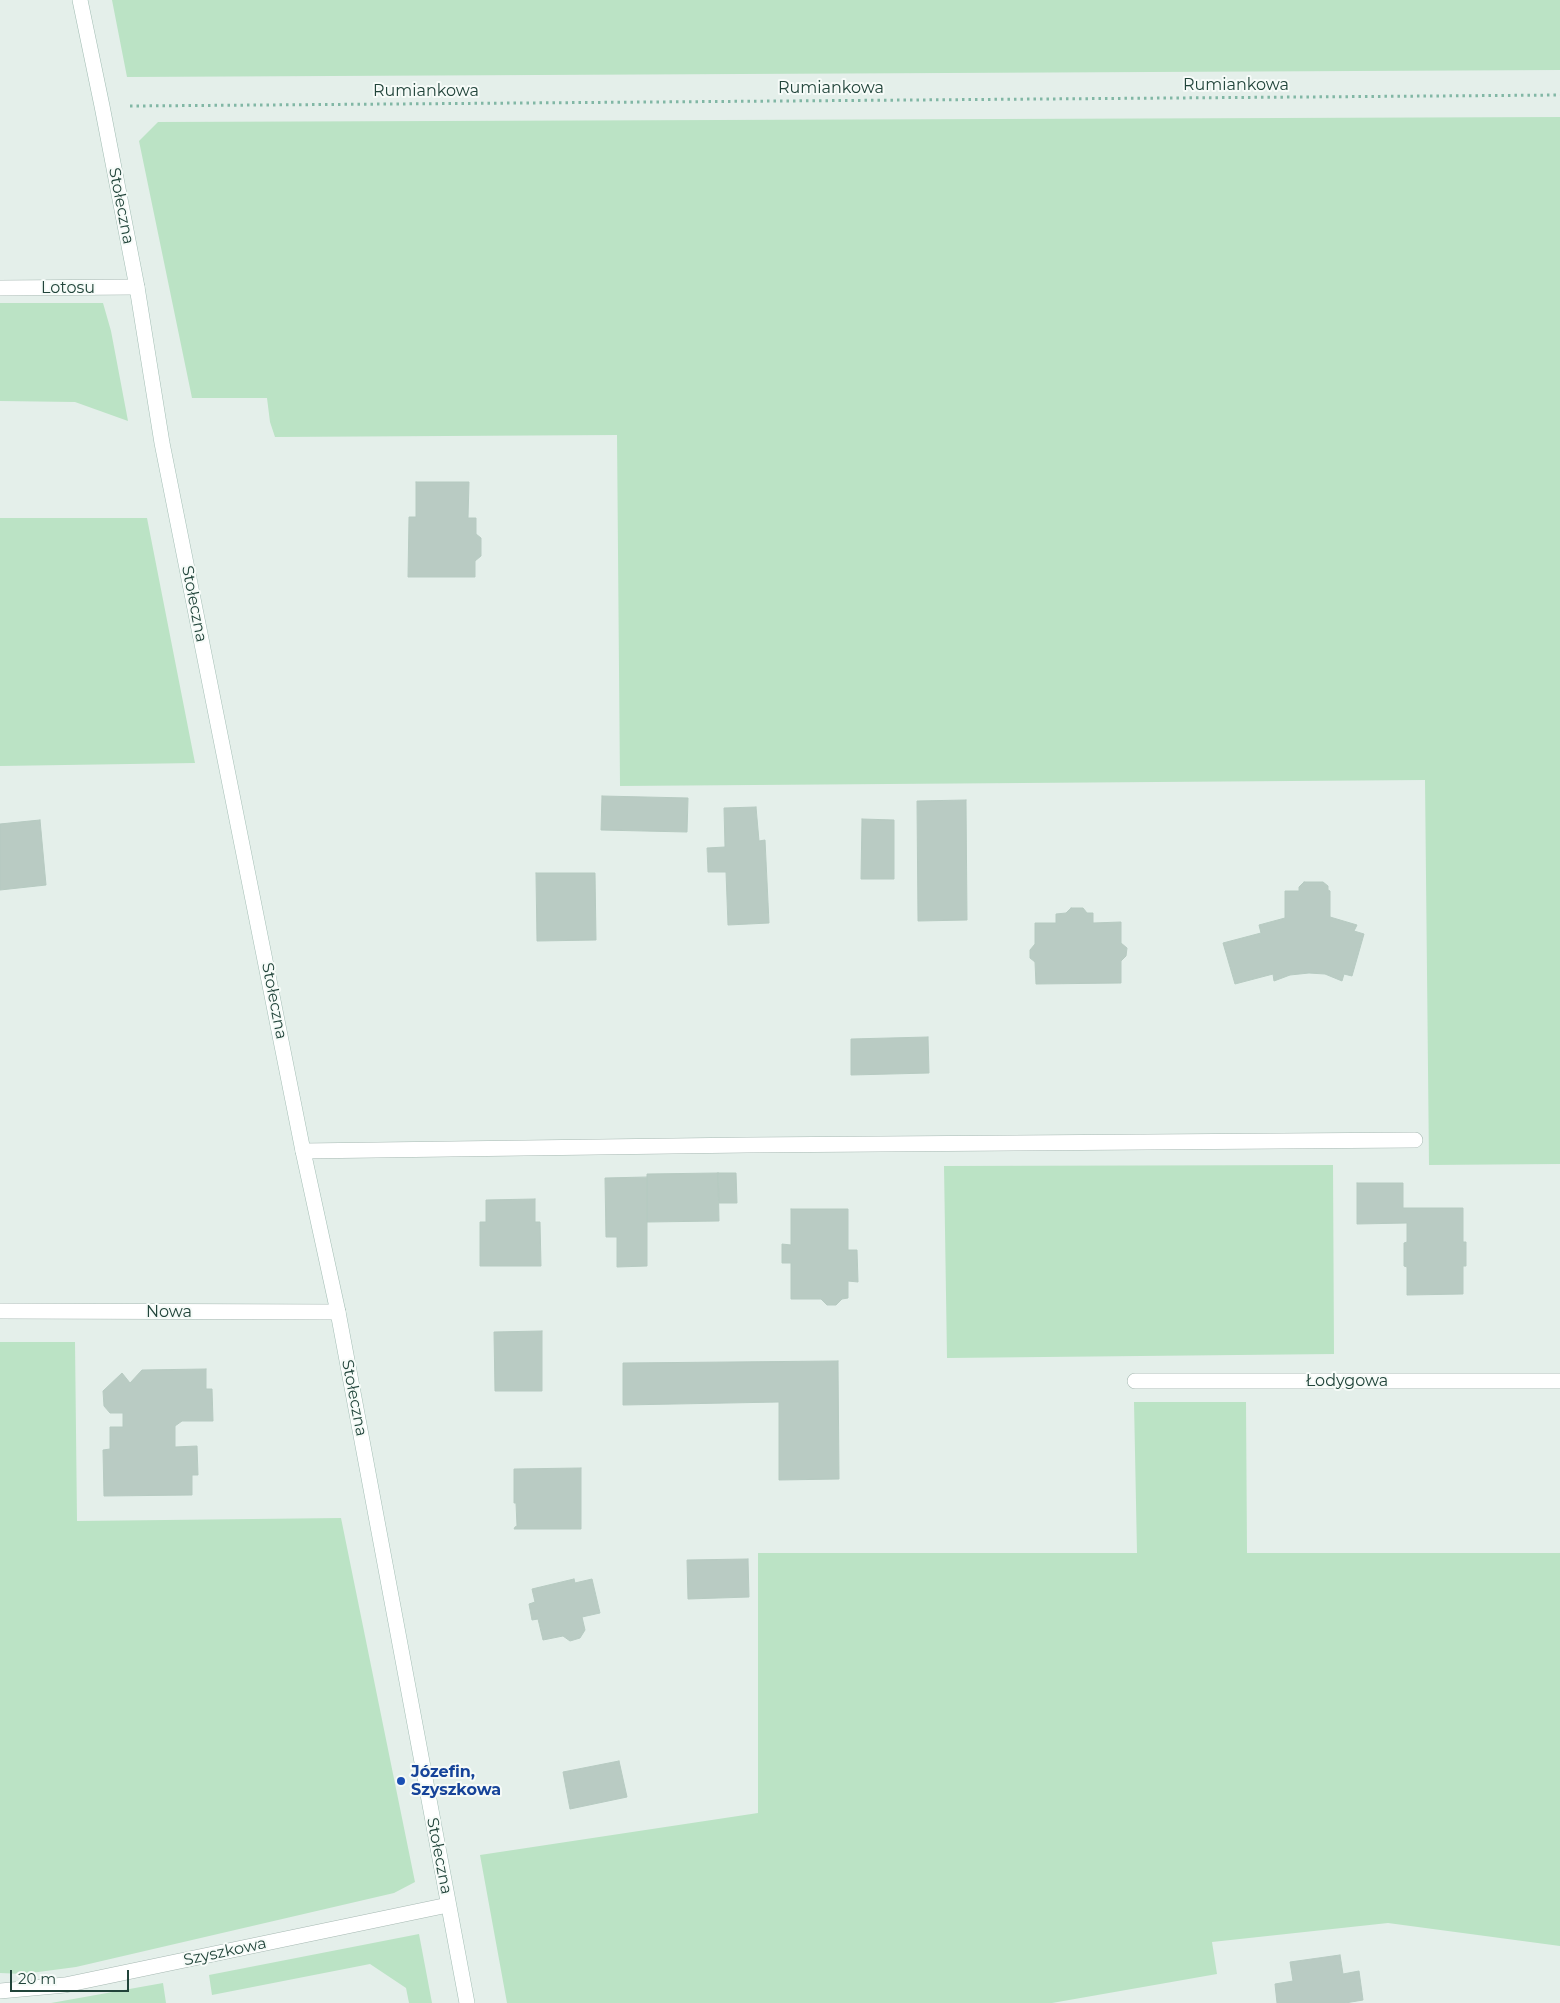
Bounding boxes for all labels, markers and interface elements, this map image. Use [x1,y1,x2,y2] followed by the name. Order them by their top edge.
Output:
[1183,75,1289,95] street label: Rumiankowa
[778,78,884,98] street label: Rumiankowa
[373,81,479,101] street label: Rumiankowa
[104,166,138,246] street label: Stołeczna
[41,278,95,298] street label: Lotosu
[177,564,211,644] street label: Stołeczna
[257,961,291,1041] street label: Stołeczna
[146,1302,192,1322] street label: Nowa
[337,1358,371,1438] street label: Stołeczna
[1306,1371,1388,1391] street label: Łodygowa
[411,1762,501,1800] place label: Józefin, Szyszkowa
[395,1775,407,1787] marker: Józefin, Szyszkowa
[422,1816,456,1896] street label: Stołeczna
[182,1934,268,1970] street label: Szyszkowa
[12,1960,131,1992] scale bar
[18,1969,56,1988] text: 20 m

